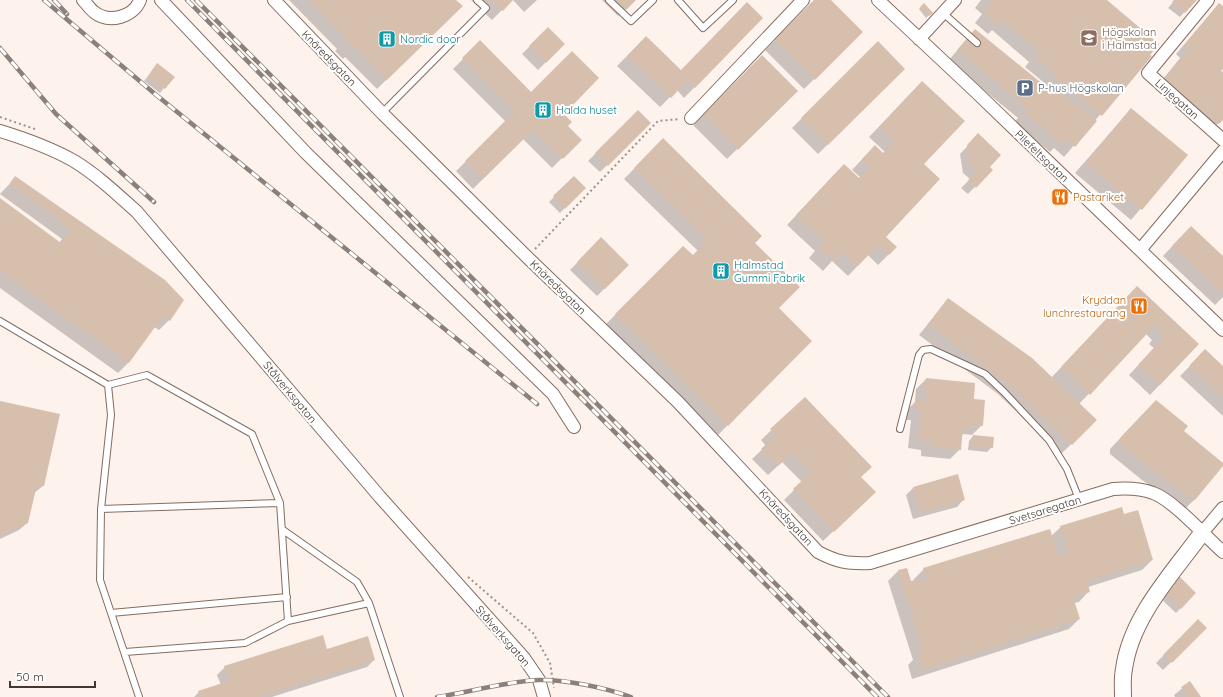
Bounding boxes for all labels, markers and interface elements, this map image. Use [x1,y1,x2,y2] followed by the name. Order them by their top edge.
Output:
[1102,25,1157,52] place label: Högskolan i Halmstad
[299,27,359,89] street label: Knäredsgatan
[1079,28,1099,48] school or university icon: Högskolan i Halmstad
[377,29,397,49] building icon: Nordic door
[400,32,461,46] place label: Nordic door
[1152,76,1202,122] street label: Linjegatan
[1015,78,1035,98] parking icon: P-hus Högskolan
[1038,81,1124,95] place label: P-hus Högskolan
[533,100,553,120] building icon: Halda huset
[556,103,617,117] place label: Halda huset
[1012,127,1072,185] street label: Pilefeltsgatan
[1050,187,1070,207] restaurant icon: Pastariket
[1073,190,1124,204] place label: Pastariket
[527,257,589,317] street label: Knäredsgatan
[734,258,805,285] place label: Halmstad Gummi Fabrik
[711,261,731,281] building icon: Halmstad Gummi Fabrik
[1043,293,1126,320] place label: Kryddan lunchrestaurang
[1129,296,1149,316] restaurant icon: Kryddan lunchrestaurang
[260,358,320,426] street label: Stålverksgatan
[756,486,816,548] street label: Knäredsgatan
[1007,492,1083,528] street label: Svetsaregatan
[473,603,533,669] street label: Stålverksgatan
[10,663,95,689] scale bar
[16,669,44,684] text: 50 m

